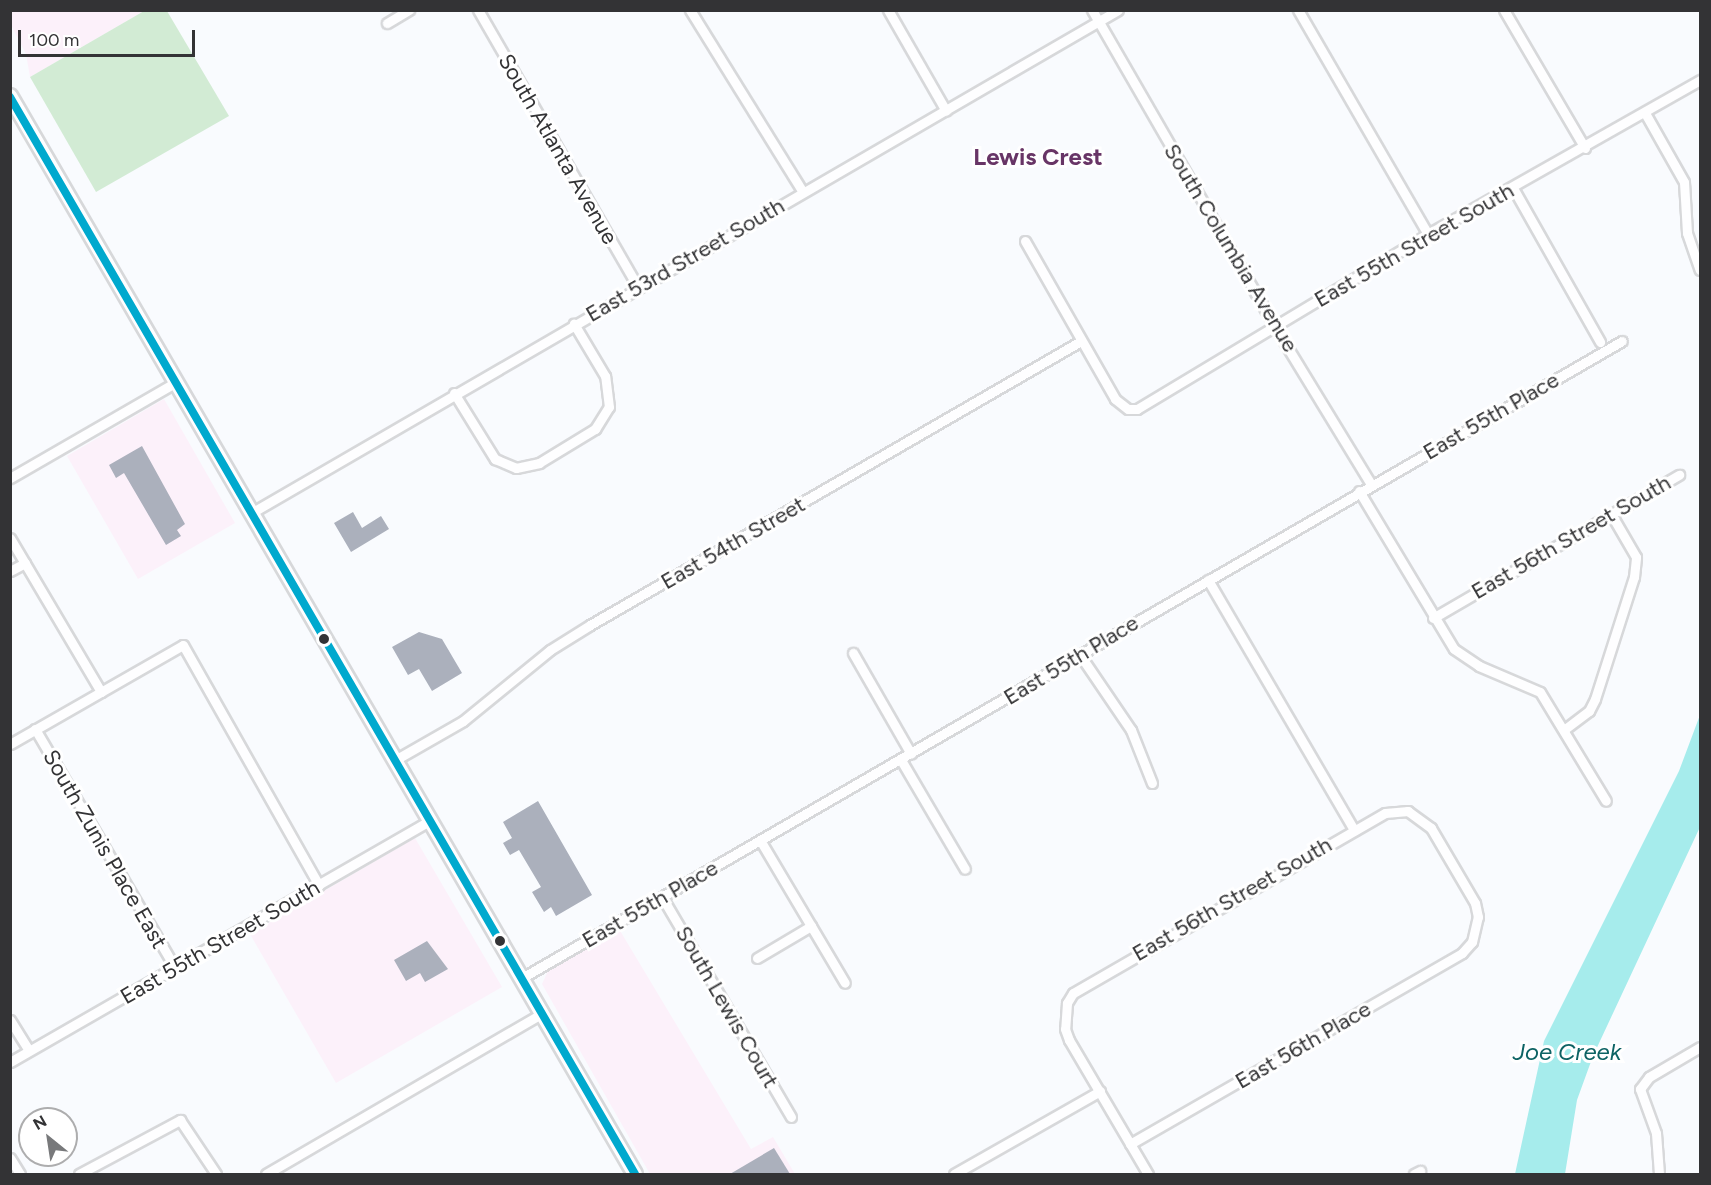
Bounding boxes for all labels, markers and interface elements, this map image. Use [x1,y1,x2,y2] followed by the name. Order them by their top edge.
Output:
[21,18,198,56] scale bar
[29,29,79,51] text: 100 m
[493,49,623,249] street label: South Atlanta Avenue
[1158,139,1304,357] street label: South Columbia Avenue
[973,143,1103,171] district label: Lewis Crest
[1310,177,1518,313] street label: East 55th Street South
[581,192,789,328] street label: East 53rd Street South
[1418,366,1564,466] street label: East 55th Place
[1467,469,1675,605] street label: East 56th Street South
[656,491,810,595] street label: East 54th Street
[999,609,1143,711] street label: East 55th Place
[318,633,330,645] unlabelled marker
[37,745,173,953] street label: South Zunis Place East
[1128,831,1336,967] street label: East 56th Street South
[577,854,723,954] street label: East 55th Place
[116,874,324,1010] street label: East 55th Street South
[670,921,784,1093] street label: South Lewis Court
[494,935,506,947] unlabelled marker
[1231,996,1375,1094] street label: East 56th Place
[1513,1038,1621,1066] water label: Joe Creek
[18,1107,78,1167] north arrow
[30,1111,50,1134] text: N

